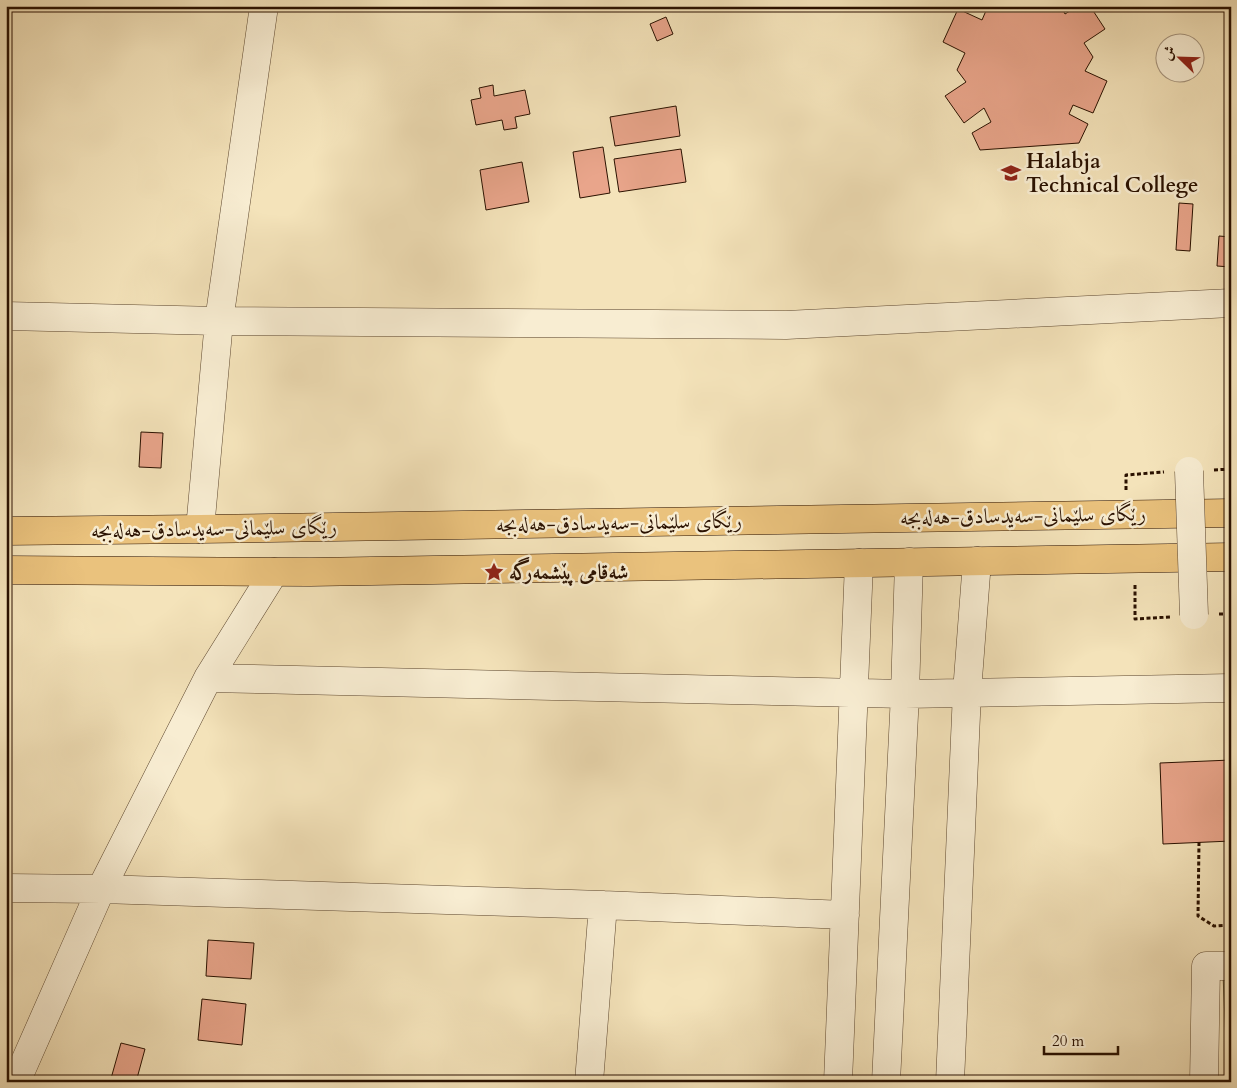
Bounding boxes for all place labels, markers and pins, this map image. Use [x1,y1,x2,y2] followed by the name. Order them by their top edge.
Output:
[1026,147,1198,200] place label: Halabja Technical College
[1000,162,1022,184] school or university icon: Halabja Technical College
[509,557,628,587] place label: شەقامی پێشمەرگە
[483,561,505,583] place icon: شەقامی پێشمەرگە

